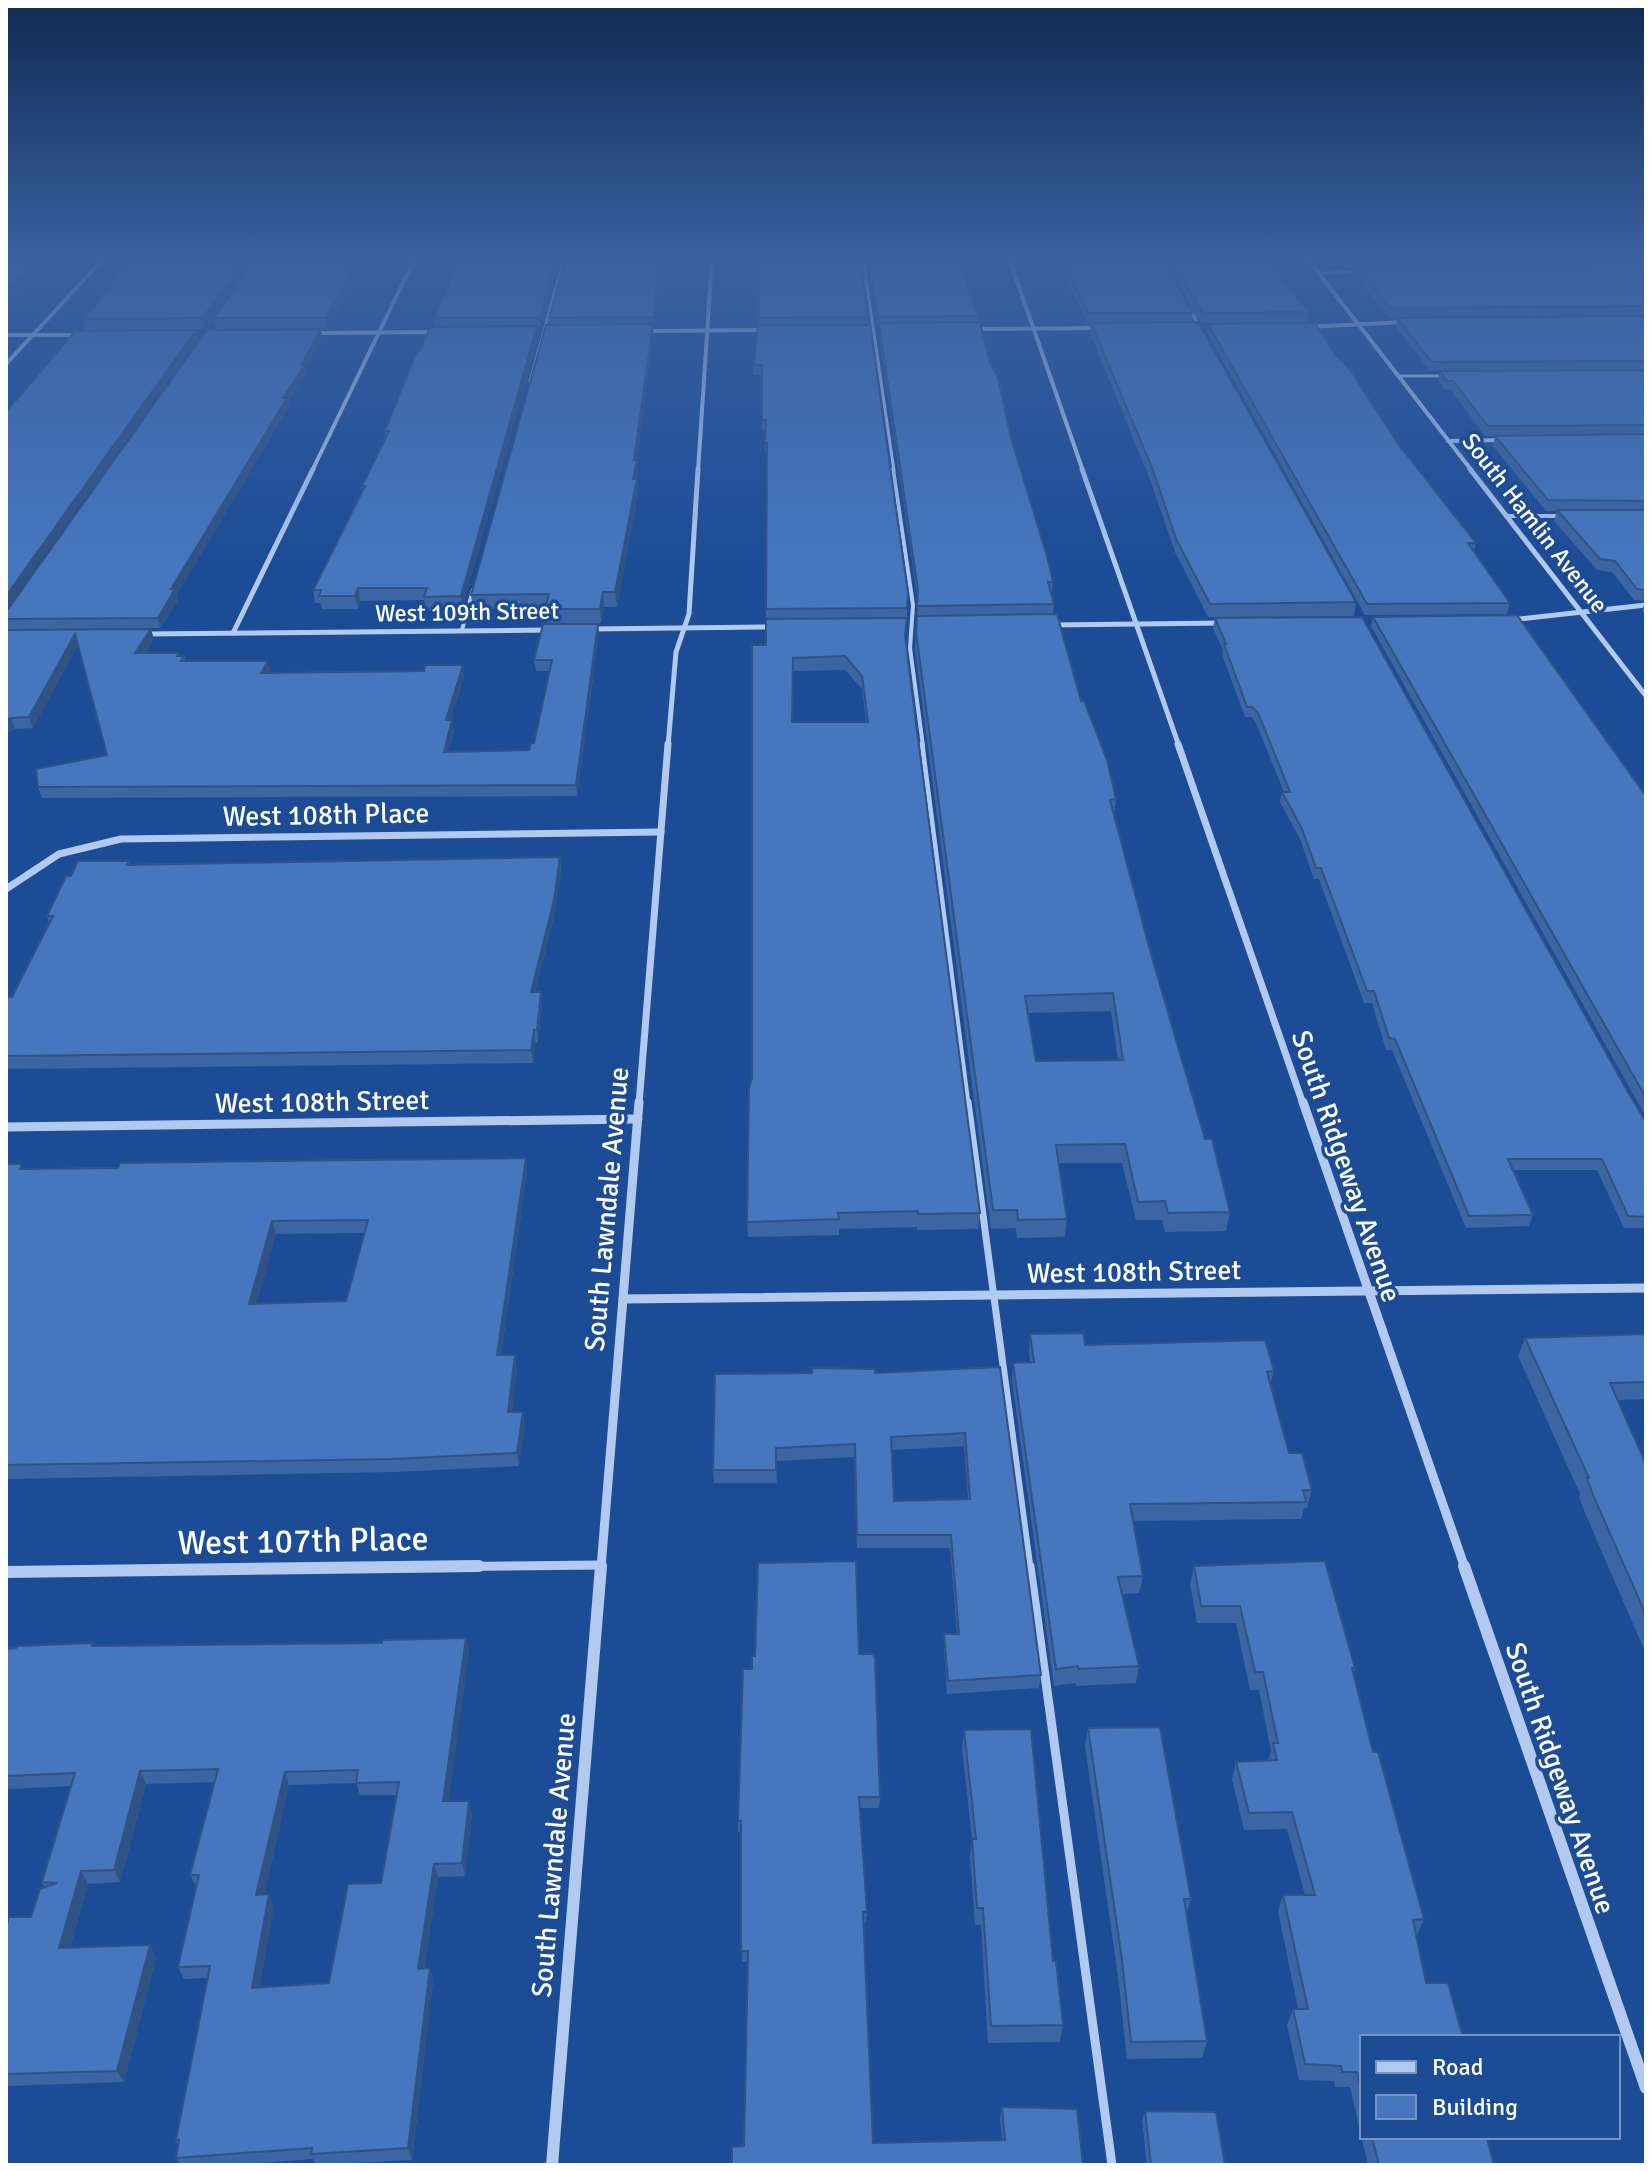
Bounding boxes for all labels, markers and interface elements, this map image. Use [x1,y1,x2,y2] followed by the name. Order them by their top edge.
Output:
[1455,427,1615,619] street label: South Hamlin Avenue
[375,595,559,629] street label: West 109th Street
[222,796,430,834] street label: West 108th Place
[1284,1026,1409,1307] street label: South Ridgeway Avenue
[578,1066,636,1353] street label: South Lawndale Avenue
[215,1083,430,1121] street label: West 108th Street
[1027,1253,1242,1291] street label: West 108th Street
[177,1518,429,1564] street label: West 107th Place
[1498,1638,1623,1919] street label: South Ridgeway Avenue
[525,1712,583,1999] street label: South Lawndale Avenue
[1360,2035,1620,2139] legend
[1432,2052,1483,2082] text: Road
[1432,2092,1518,2122] text: Building

